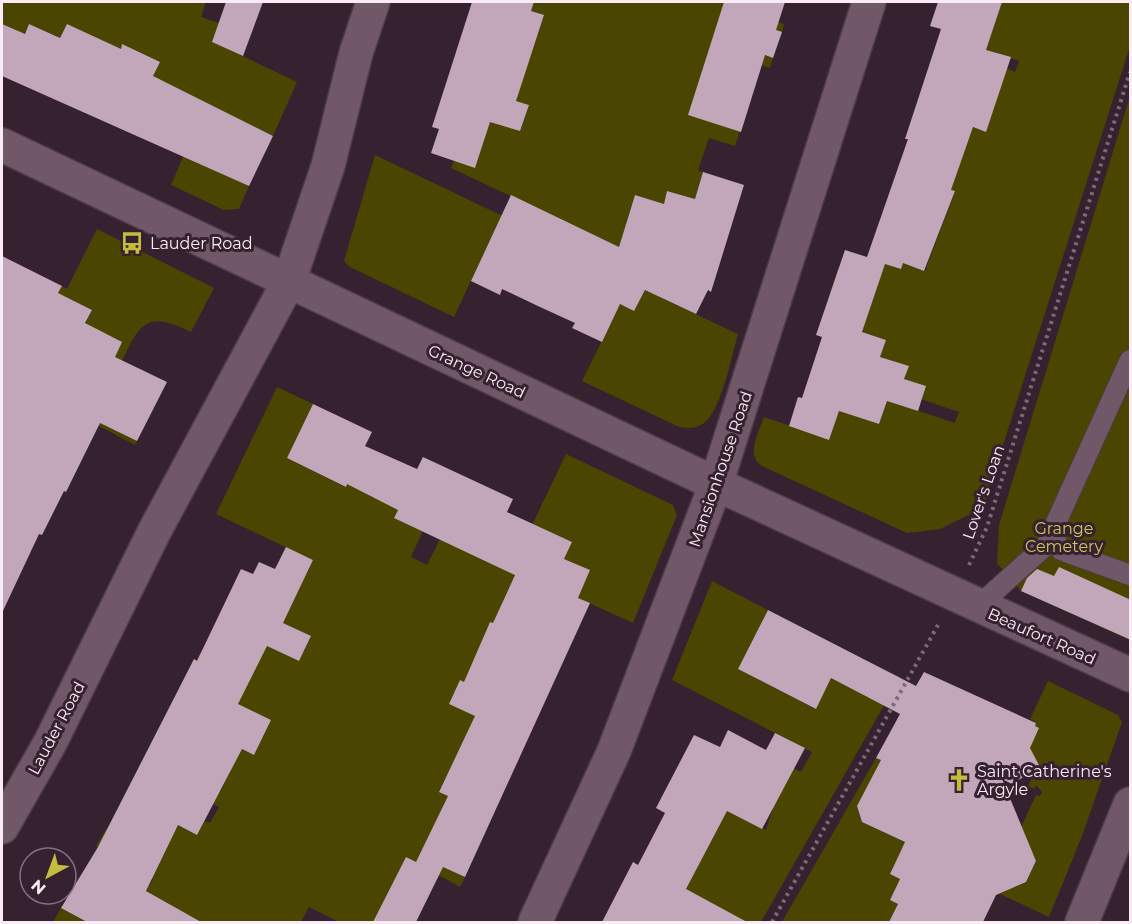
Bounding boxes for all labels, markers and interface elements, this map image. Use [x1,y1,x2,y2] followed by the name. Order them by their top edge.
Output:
[119,230,145,256] bus stop icon: Lauder Road
[150,234,253,253] place label: Lauder Road
[425,341,528,402] street label: Grange Road
[685,389,756,550] street label: Mansionhouse Road
[958,443,1008,542] street label: Lover's Loan
[1025,519,1103,556] park label: Grange Cemetery
[985,604,1099,669] street label: Beaufort Road
[24,678,89,778] street label: Lauder Road
[977,762,1112,799] place label: Saint Catherine's Argyle
[946,767,972,793] church icon: Saint Catherine's Argyle
[18,846,78,906] north arrow
[27,876,50,898] text: N

